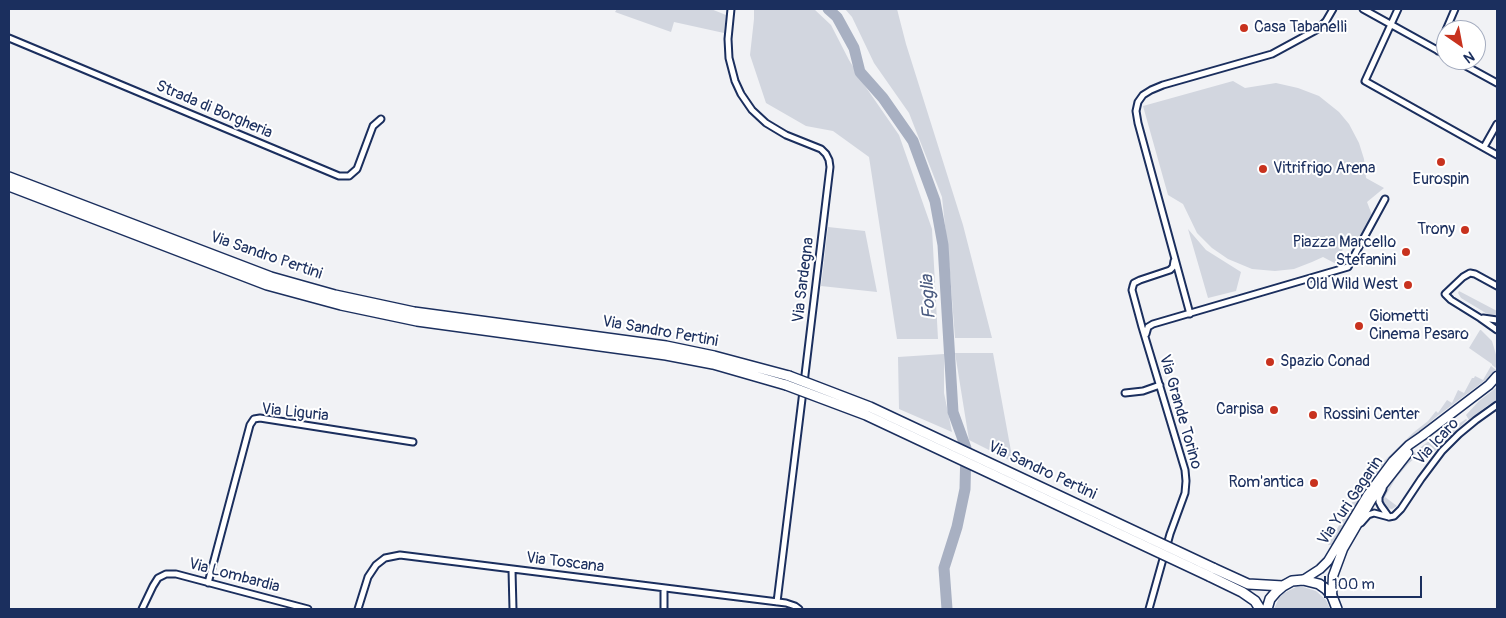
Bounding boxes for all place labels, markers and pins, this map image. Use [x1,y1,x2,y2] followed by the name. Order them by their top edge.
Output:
[1254,18,1347,38] place label: Casa Tabanelli
[1238,22,1250,34] marker: Casa Tabanelli
[1435,156,1447,168] marker: Eurospin
[1273,159,1375,179] place label: Vitrifrigo Arena
[1257,163,1269,175] marker: Vitrifrigo Arena
[1413,170,1469,190] place label: Eurospin
[1417,220,1455,240] place label: Trony
[1459,224,1471,236] marker: Trony
[1292,233,1396,271] place label: Piazza Marcello Stefanini
[1400,246,1412,258] marker: Piazza Marcello Stefanini
[1306,275,1398,295] place label: Old Wild West
[1402,279,1414,291] marker: Old Wild West
[1369,307,1469,345] place label: Giometti Cinema Pesaro
[1353,320,1365,332] marker: Giometti Cinema Pesaro
[1280,352,1370,372] place label: Spazio Conad
[1264,356,1276,368] marker: Spazio Conad
[1216,400,1264,420] place label: Carpisa
[1268,404,1280,416] marker: Carpisa
[1323,405,1420,425] place label: Rossini Center
[1307,409,1319,421] marker: Rossini Center
[1229,473,1304,493] place label: Rom'antica
[1308,477,1320,489] marker: Rom'antica

